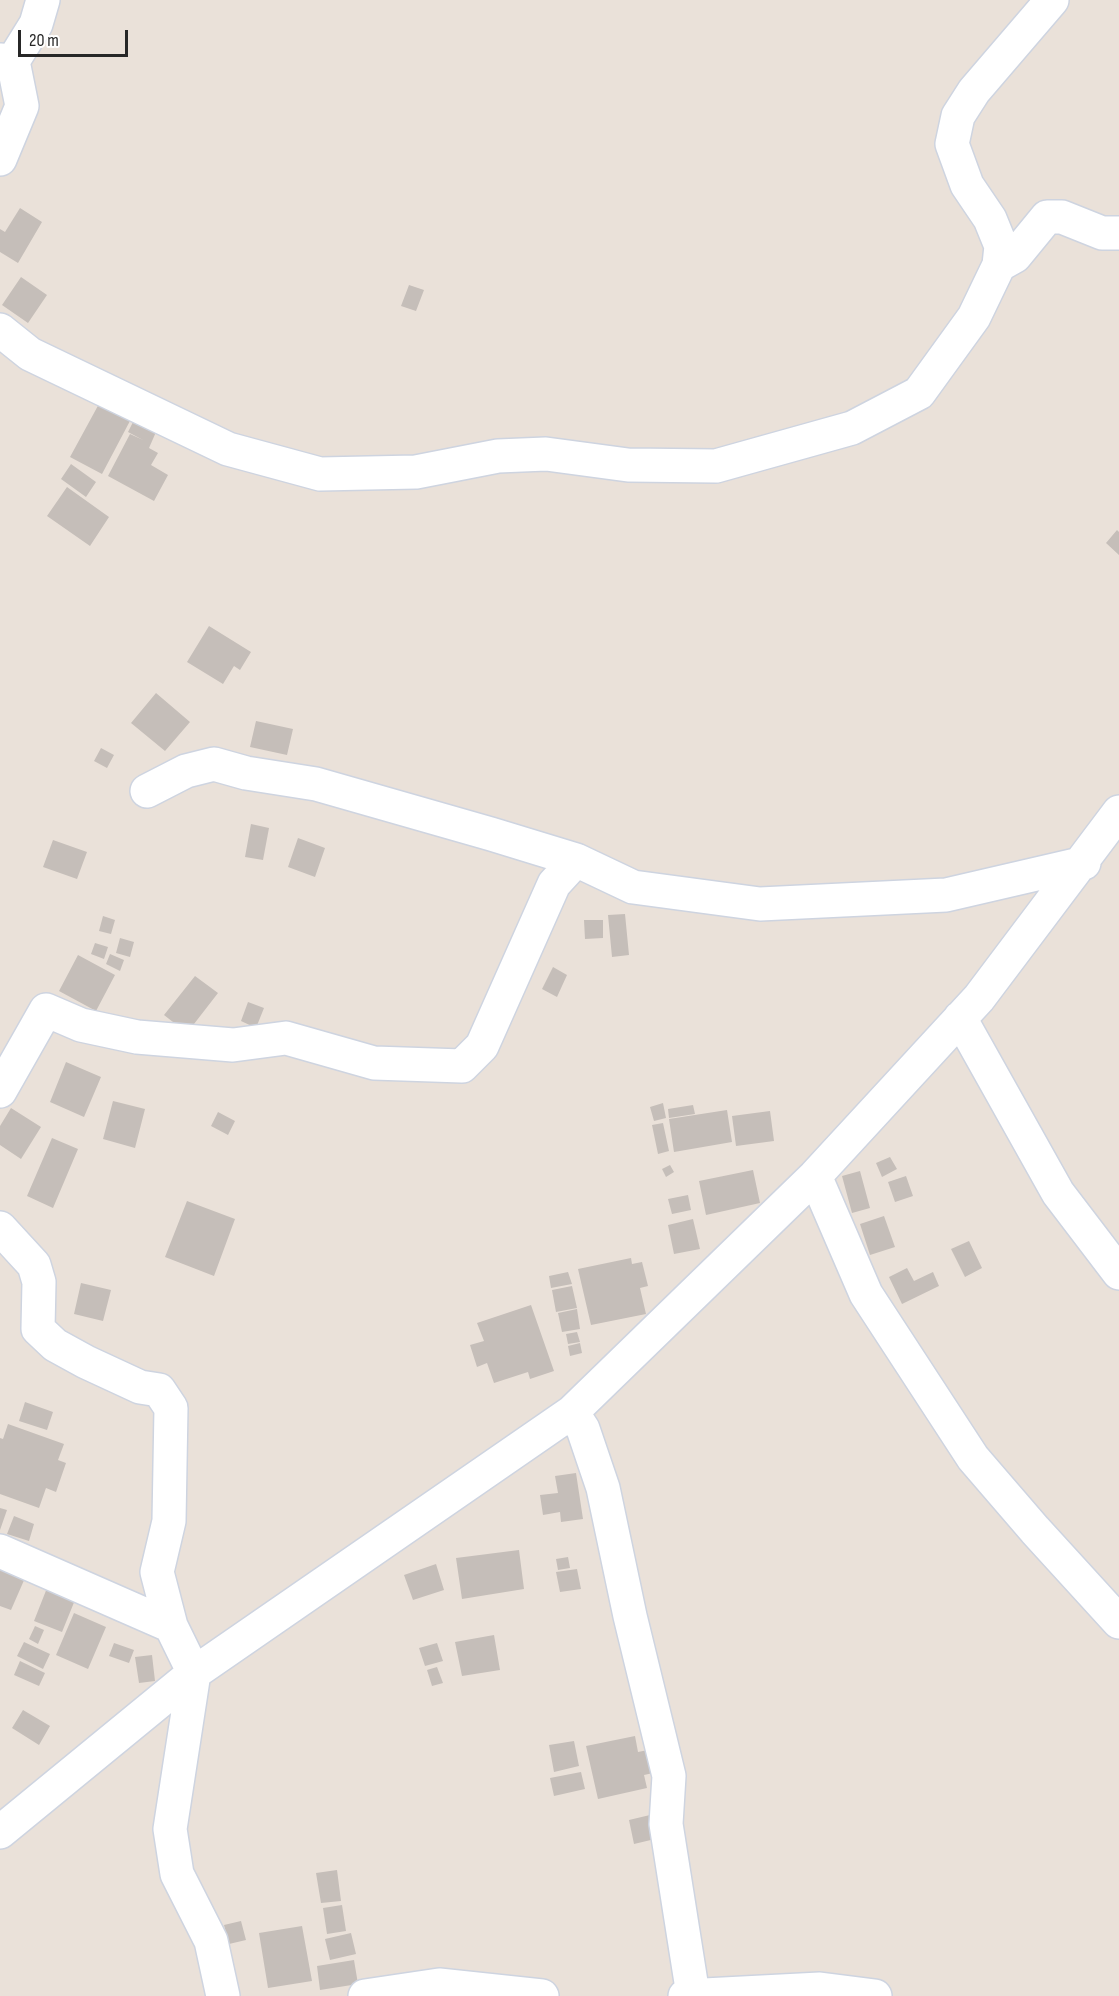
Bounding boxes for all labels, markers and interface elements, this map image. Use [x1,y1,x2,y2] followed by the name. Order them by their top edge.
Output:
[21,18,130,56] scale bar
[29,30,59,51] text: 20 m

